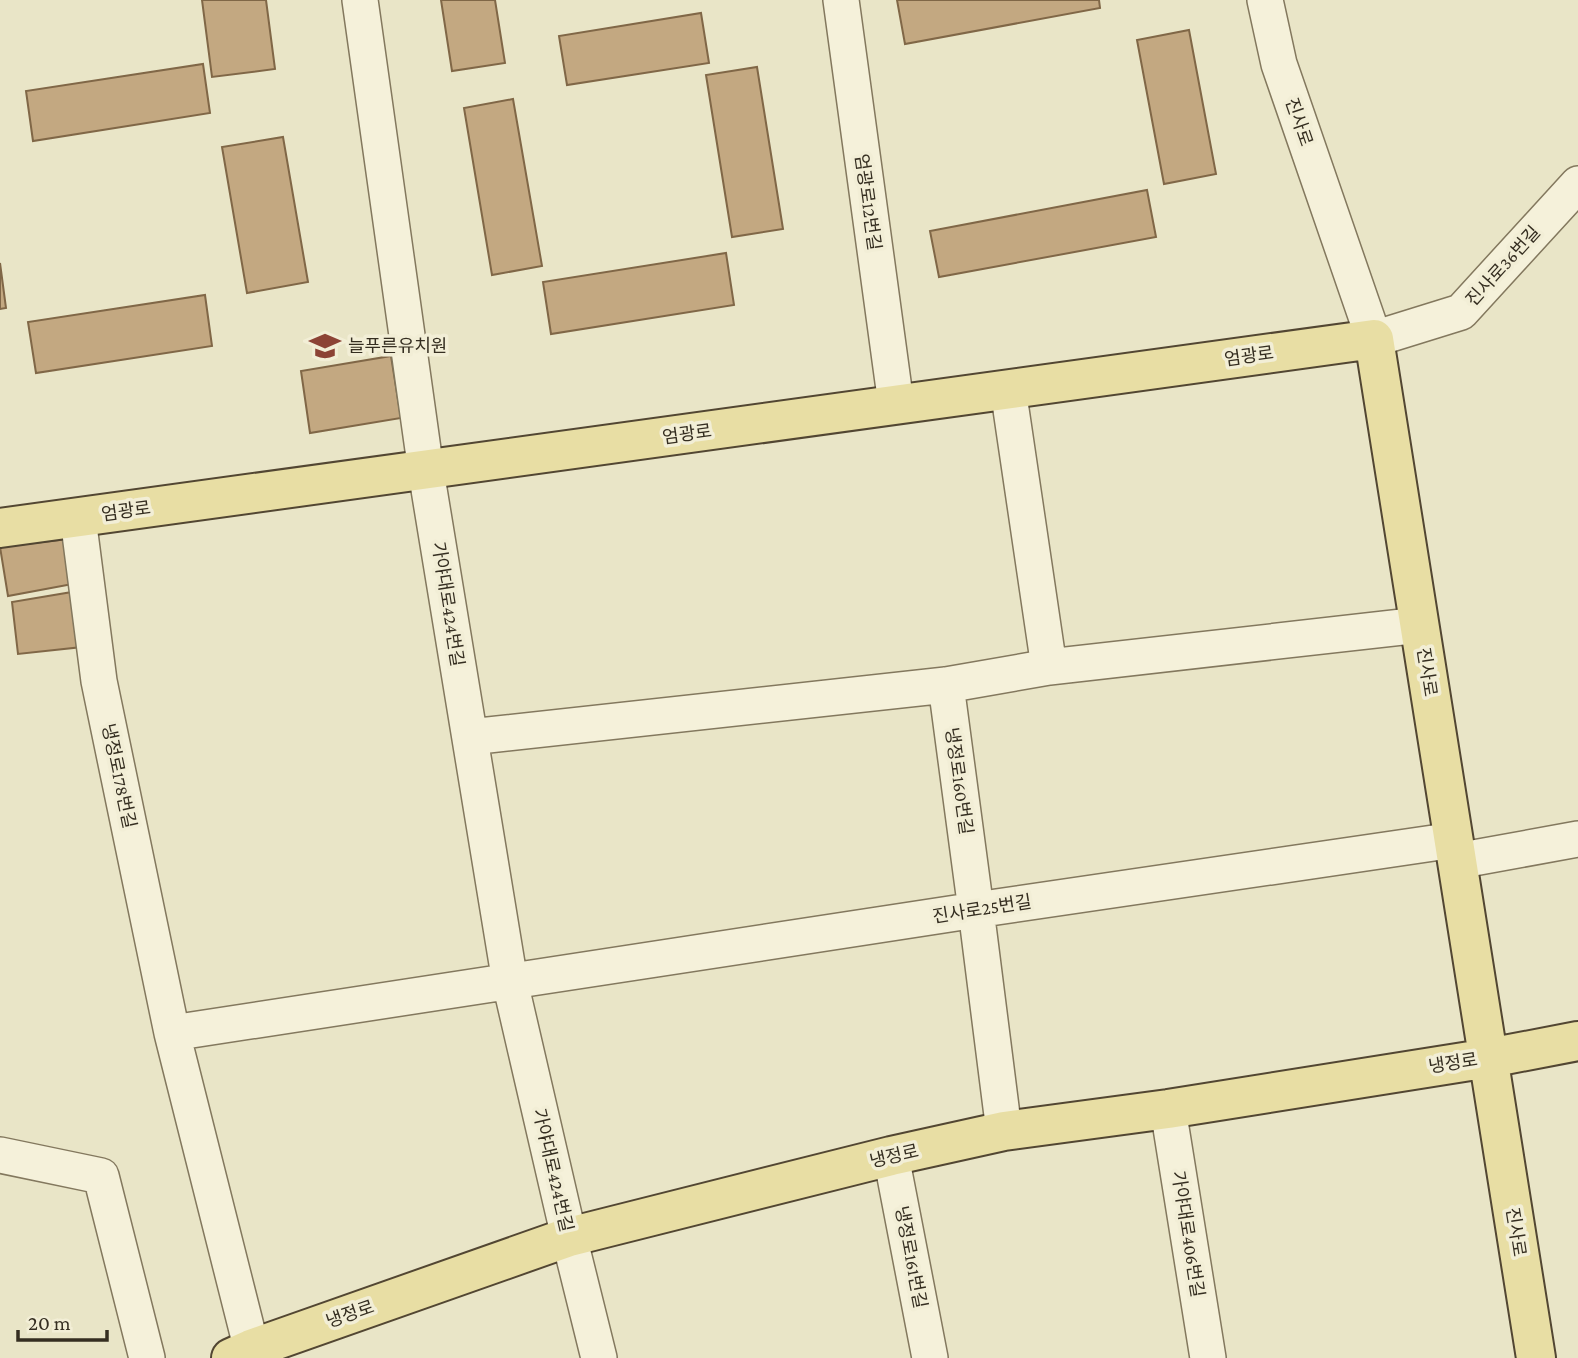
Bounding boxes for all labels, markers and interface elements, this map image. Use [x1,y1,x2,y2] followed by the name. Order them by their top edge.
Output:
[1281,95,1317,149] street label: 진사로
[851,152,885,252] street label: 엄광로12번길
[1462,222,1544,310] street label: 진사로36번길
[308,329,342,363] school or university icon: 늘푸른유치원
[348,336,447,356] place label: 늘푸른유치원
[1223,343,1275,369] street label: 엄광로
[661,421,713,447] street label: 엄광로
[100,498,152,524] street label: 엄광로
[428,540,468,668] street label: 가야대로424번길
[1413,646,1441,698] street label: 진사로
[98,722,140,830] street label: 냉정로178번길
[942,726,976,836] street label: 냉정로160번길
[931,891,1033,927] street label: 진사로25번길
[1427,1049,1479,1077] street label: 냉정로
[529,1106,577,1234] street label: 가야대로424번길
[868,1141,920,1171] street label: 냉정로
[1168,1169,1208,1299] street label: 가야대로406번길
[891,1204,931,1310] street label: 냉정로161번길
[1502,1206,1530,1258] street label: 진사로
[323,1296,377,1332] street label: 냉정로
[18,1298,107,1342] scale bar
[28,1311,71,1335] text: 20 m

